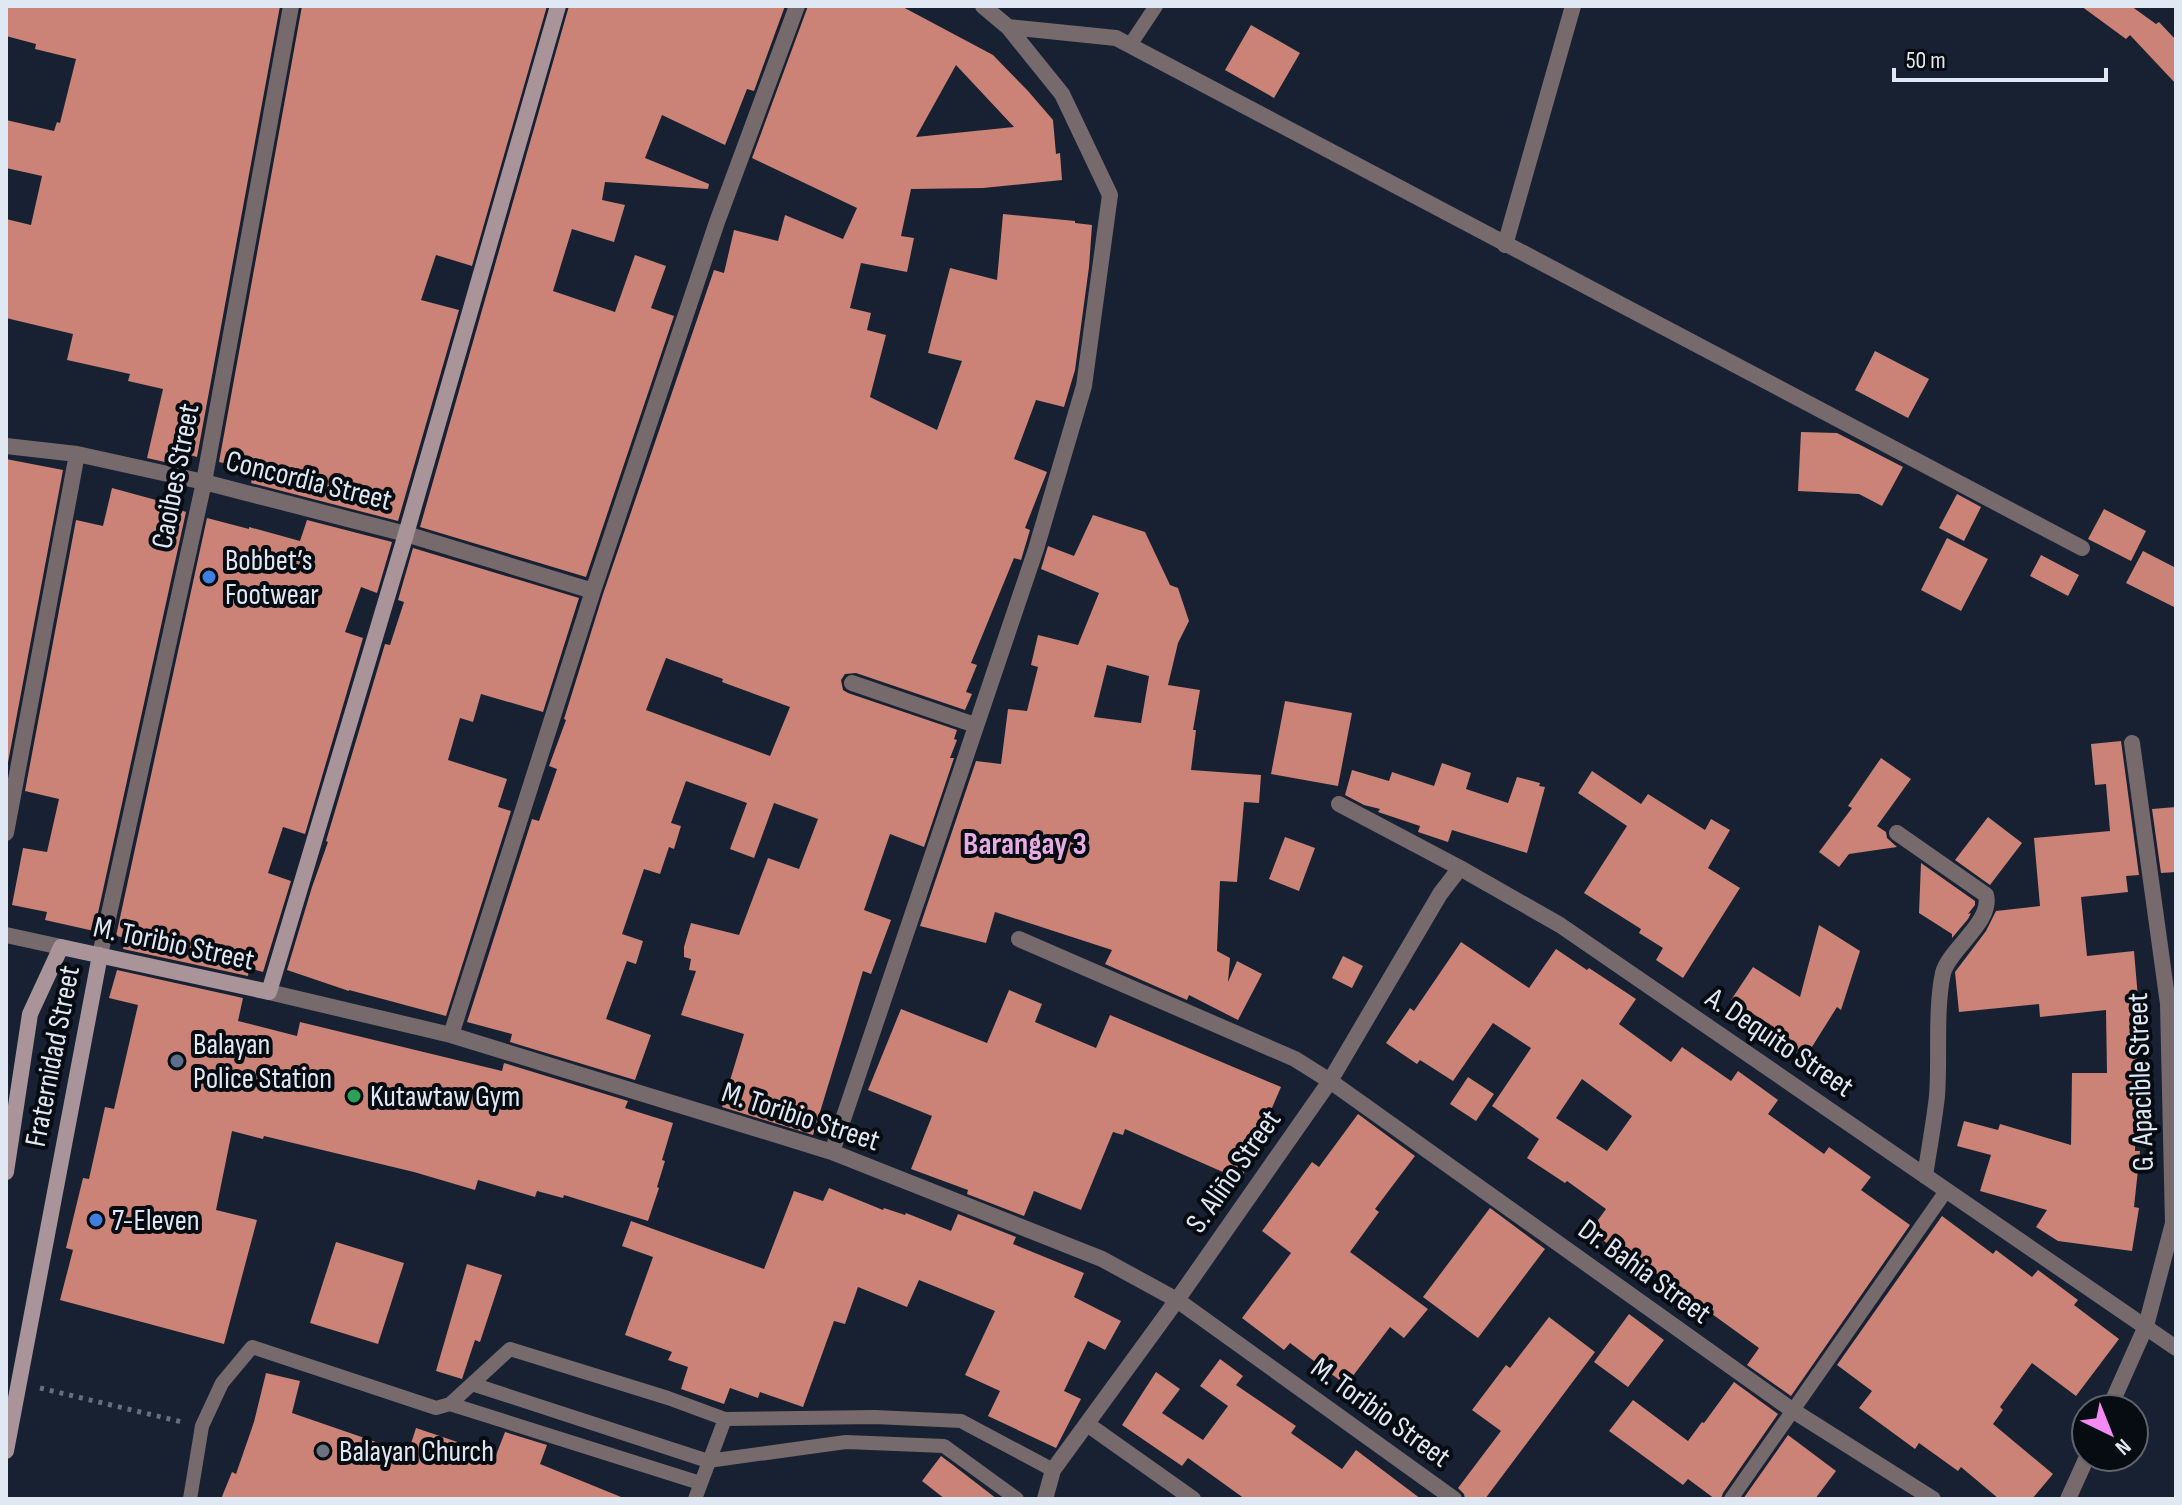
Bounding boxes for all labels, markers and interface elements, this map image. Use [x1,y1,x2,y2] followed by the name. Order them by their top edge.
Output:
[1894,32,2106,82] scale bar
[1906,46,1946,75] text: 50 m
[144,401,208,552] street label: Caoibes Street
[222,443,395,519] street label: Concordia Street
[225,543,319,613] place label: Bobbet’s Footwear
[200,568,218,586] marker: Bobbet’s Footwear
[963,825,1087,864] district label: Barangay 3
[90,909,258,979] street label: M. Toribio Street
[18,963,88,1150] street label: Fraternidad Street
[1698,980,1860,1105] street label: A. Dequito Street
[2120,992,2162,1172] street label: G. Apacible Street
[193,1027,332,1097] place label: Balayan Police Station
[168,1052,186,1070] marker: Balayan Police Station
[717,1075,884,1159] street label: M. Toribio Street
[370,1079,520,1115] place label: Kutawtaw Gym
[345,1087,363,1105] marker: Kutawtaw Gym
[1178,1103,1289,1240] street label: S. Aliño Street
[112,1203,200,1239] place label: 7-Eleven
[87,1211,105,1229] marker: 7-Eleven
[1571,1212,1718,1332] street label: Dr. Bahia Street
[1304,1350,1457,1475] street label: M. Toribio Street
[2070,1393,2150,1473] north arrow
[2109,1433,2136,1460] text: N
[339,1434,494,1470] place label: Balayan Church
[314,1442,332,1460] marker: Balayan Church

